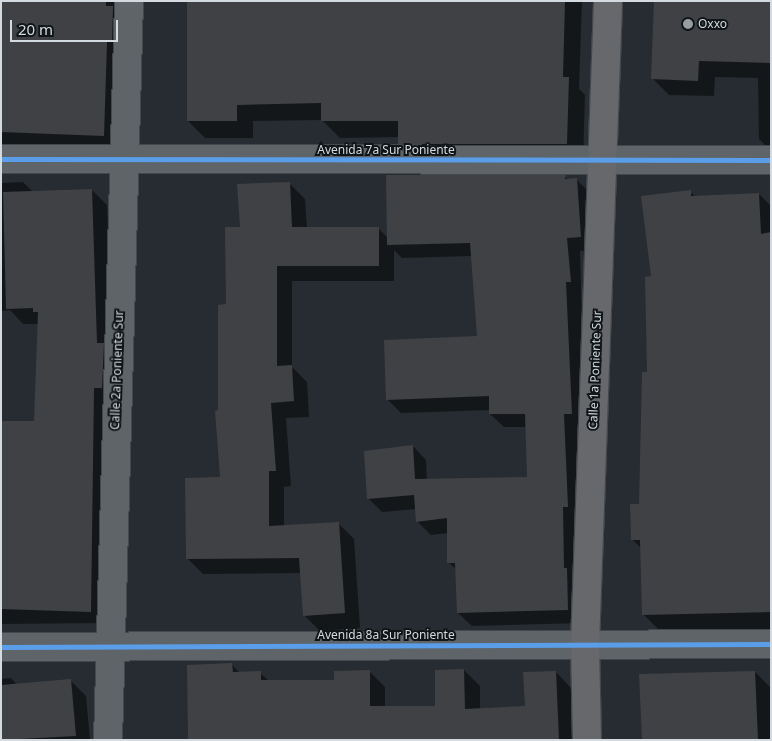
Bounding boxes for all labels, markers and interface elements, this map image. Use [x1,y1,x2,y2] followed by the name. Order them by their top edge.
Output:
[12,10,120,42] scale bar
[698,17,727,31] place label: Oxxo
[682,18,694,30] marker: Oxxo
[18,19,53,39] text: 20 m
[317,143,455,157] street label: Avenida 7a Sur Poniente
[108,310,126,430] street label: Calle 2a Poniente Sur
[586,310,604,430] street label: Calle 1a Poniente Sur
[317,628,455,642] street label: Avenida 8a Sur Poniente

